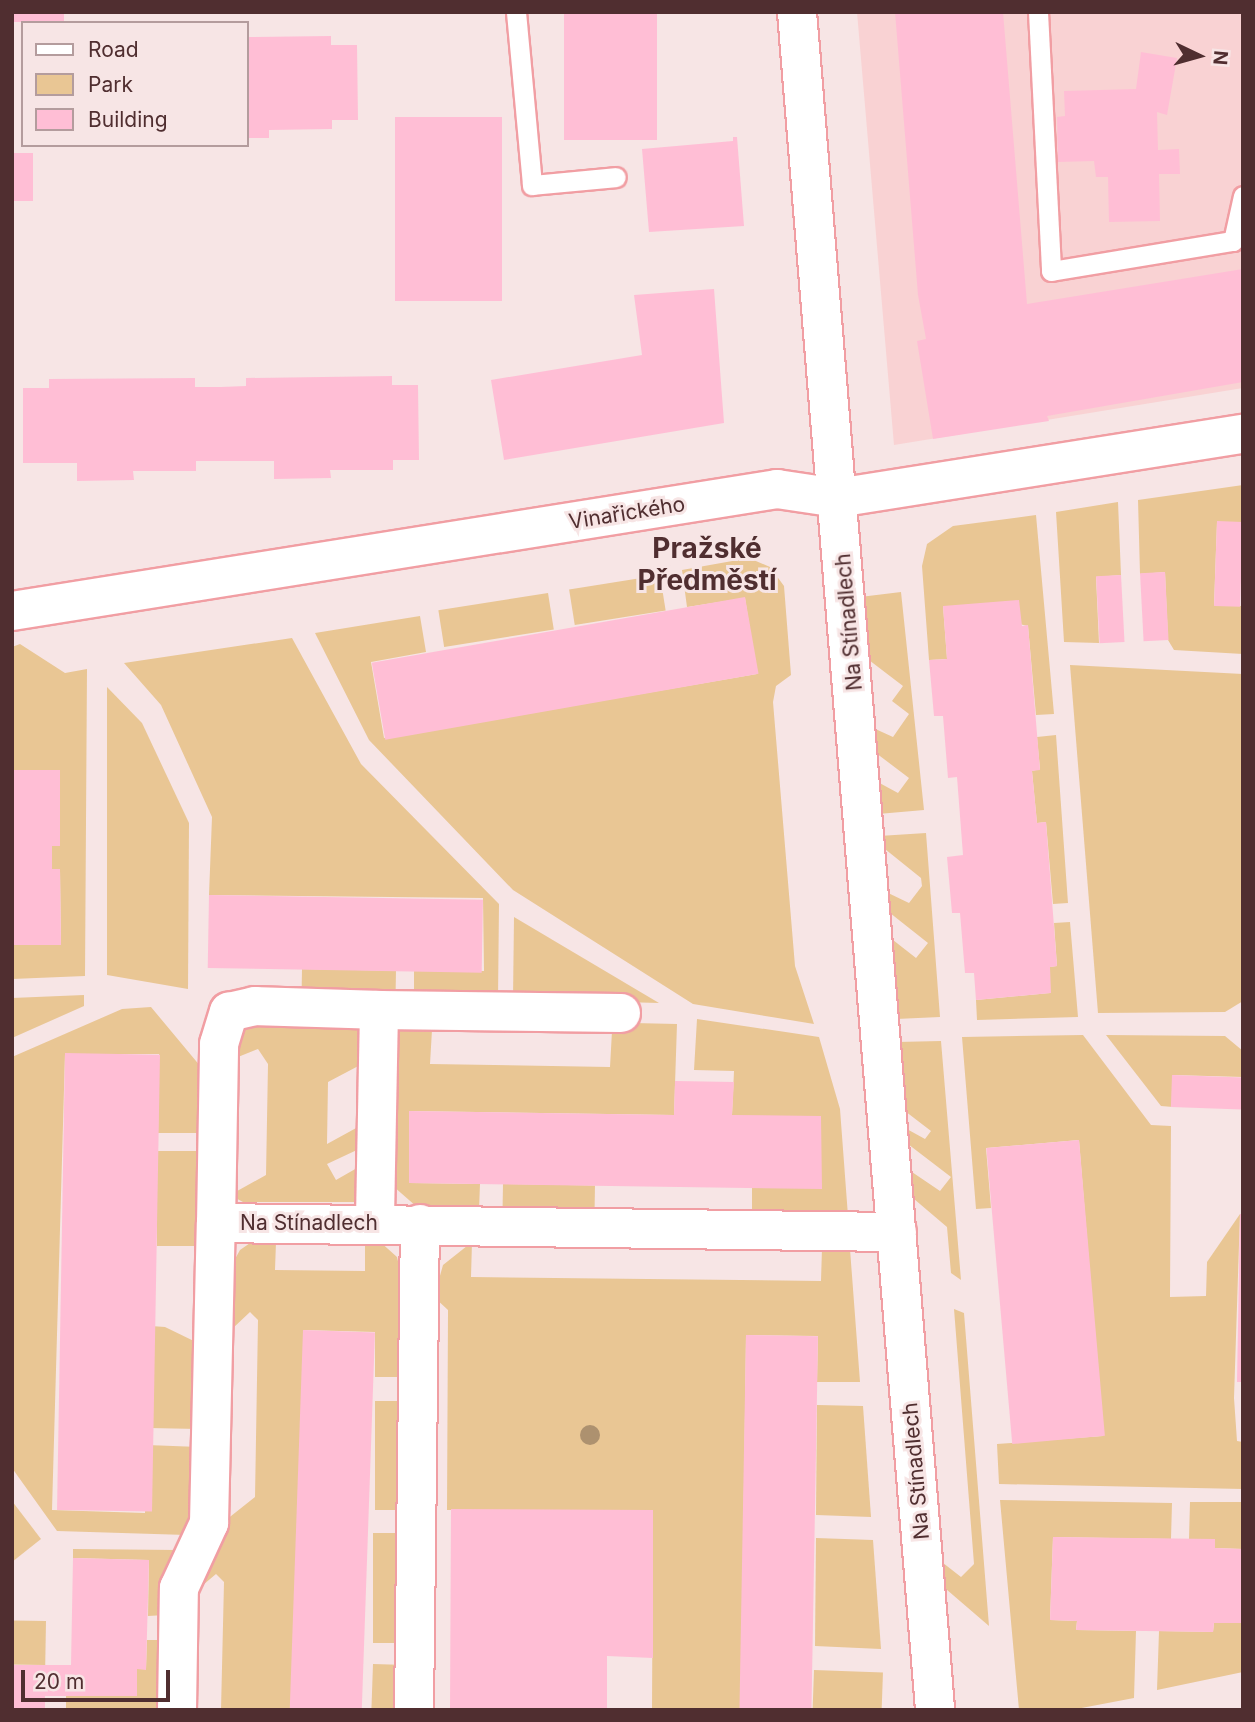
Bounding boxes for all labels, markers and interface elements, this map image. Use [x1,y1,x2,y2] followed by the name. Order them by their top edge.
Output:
[21,21,248,147] legend
[1164,21,1234,91] north arrow
[88,37,139,62] text: Road
[1208,50,1233,66] text: N
[88,72,133,97] text: Park
[88,107,168,132] text: Building
[567,491,687,535] street label: Vinařického
[638,531,776,597] district label: Pražské Předměstí
[830,552,868,692] street label: Na Stínadlech
[240,1210,378,1236] street label: Na Stínadlech
[897,1401,935,1541] street label: Na Stínadlech
[24,1656,173,1700] scale bar
[34,1669,84,1694] text: 20 m

